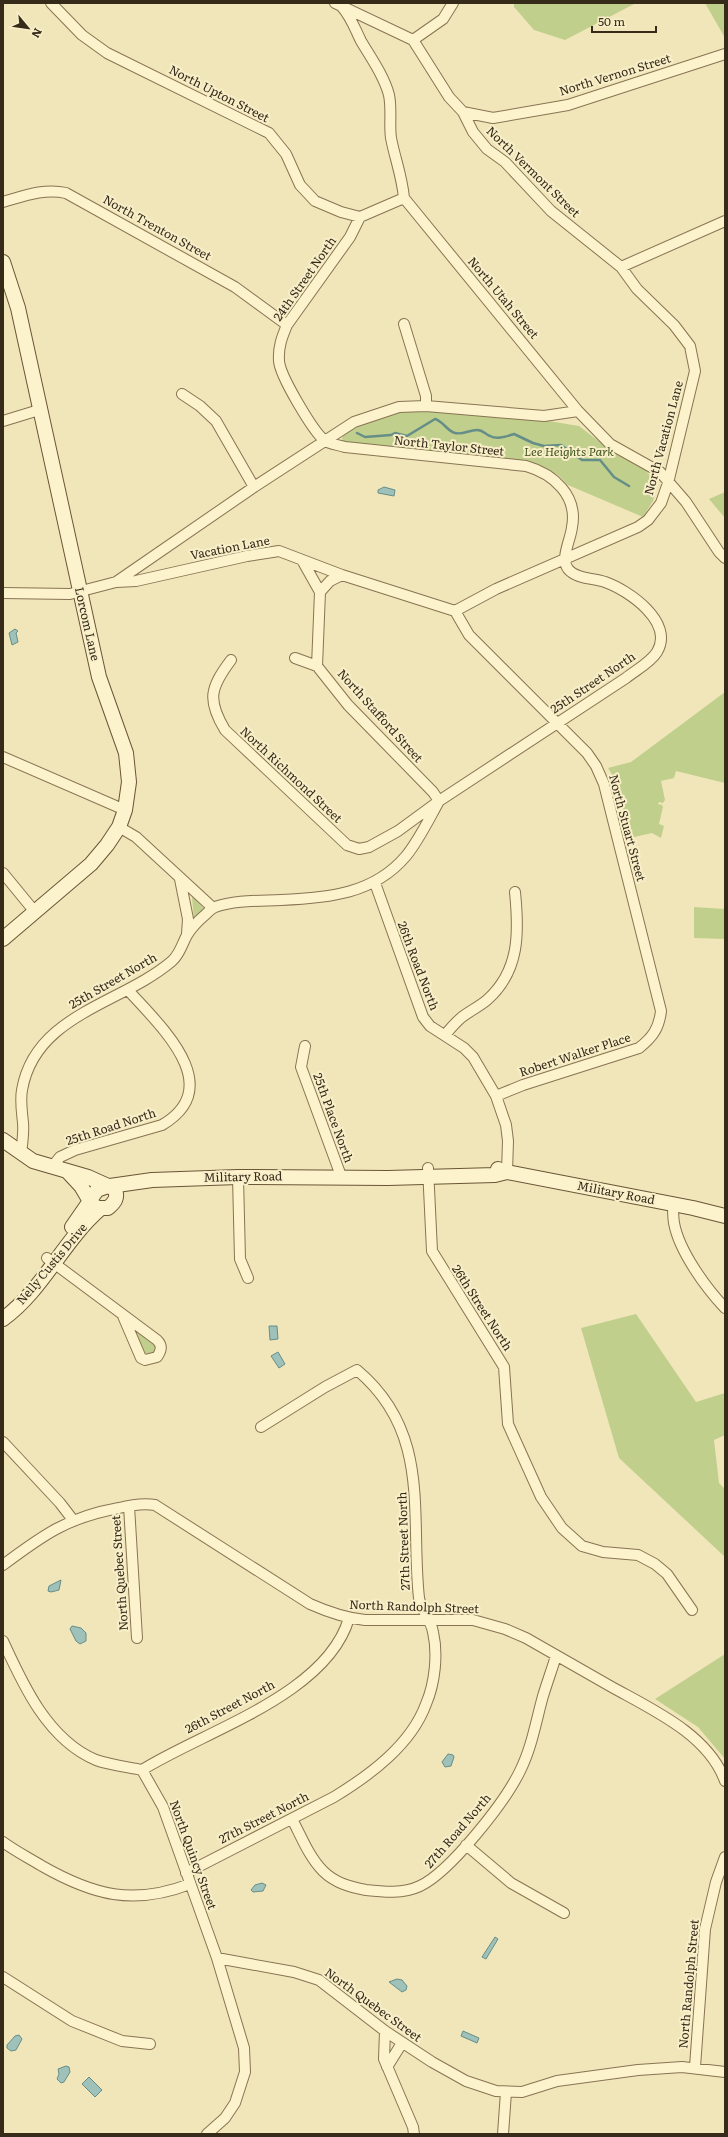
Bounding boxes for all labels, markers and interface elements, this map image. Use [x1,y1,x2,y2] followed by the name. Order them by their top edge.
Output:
[8,8,48,48] north arrow
[592,8,656,34] scale bar
[598,12,625,30] text: 50 m
[28,25,47,41] text: N
[557,48,673,100] street label: North Vernon Street
[166,60,273,126] street label: North Upton Street
[483,122,585,221] street label: North Vermont Street
[100,190,215,264] street label: North Trenton Street
[268,232,340,324] street label: 24th Street North
[464,252,544,342] street label: North Utah Street
[639,378,687,497] street label: North Vacation Lane
[393,430,505,460] street label: North Taylor Street
[524,442,614,460] park label: Lee Heights Park
[188,530,271,564] street label: Vacation Lane
[71,585,105,662] street label: Lorcom Lane
[546,647,639,717] street label: 25th Street North
[334,665,428,766] street label: North Stafford Street
[237,722,347,827] street label: North Richmond Street
[605,772,651,883] street label: North Stuart Street
[394,919,444,1013] street label: 26th Road North
[65,948,160,1013] street label: 25th Street North
[517,1028,633,1081] street label: Robert Walker Place
[309,1070,359,1165] street label: 25th Place North
[63,1103,158,1149] street label: 25th Road North
[203,1166,283,1186] street label: Military Road
[576,1176,657,1208] street label: Military Road
[12,1219,91,1308] street label: Nelly Custis Drive
[448,1261,517,1354] street label: 26th Street North
[392,1491,414,1591] street label: 27th Street North
[106,1514,132,1632] street label: North Quebec Street
[349,1595,479,1617] street label: North Randolph Street
[181,1675,278,1737] street label: 26th Street North
[215,1787,312,1848] street label: 27th Street North
[420,1789,495,1872] street label: 27th Road North
[166,1797,222,1912] street label: North Quincy Street
[673,1918,703,2049] street label: North Randolph Street
[321,1963,426,2046] street label: North Quebec Street

